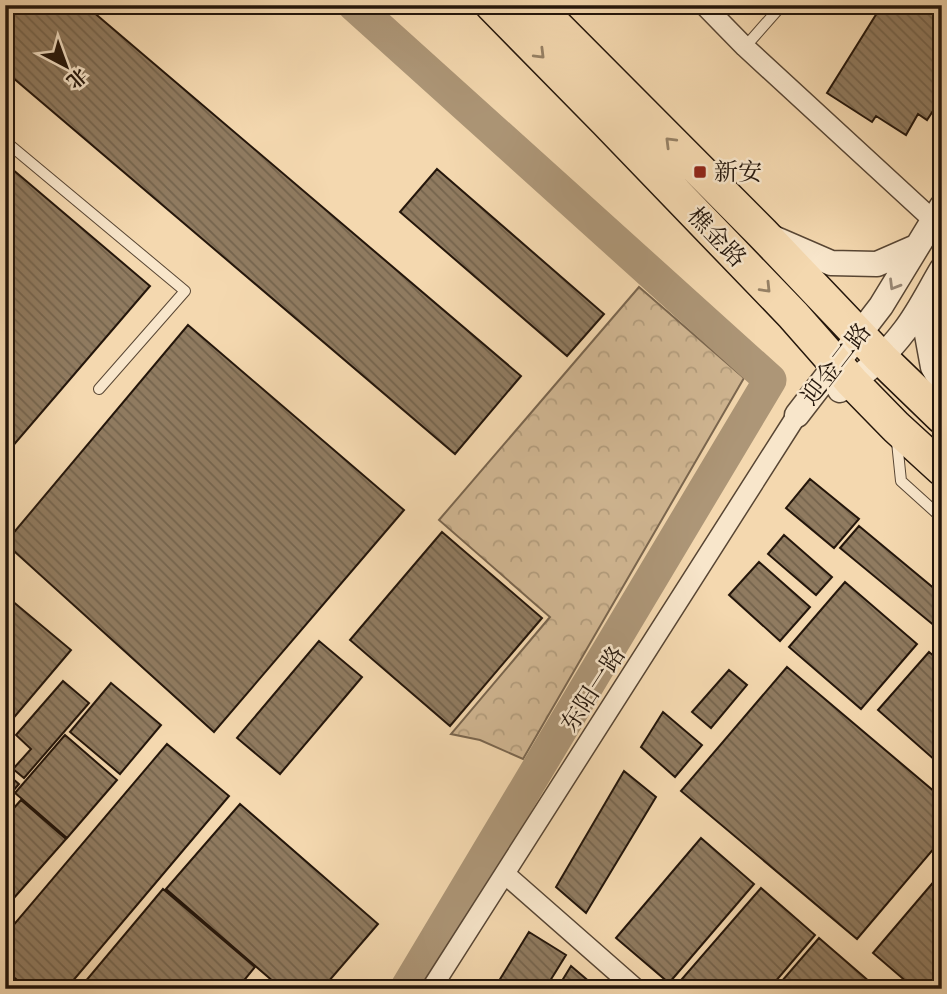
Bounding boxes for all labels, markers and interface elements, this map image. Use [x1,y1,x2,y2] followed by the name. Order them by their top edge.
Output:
[32,32,102,102] north arrow
[532,45,545,58] one-way arrow
[61,63,92,93] text: 北
[666,137,679,150] one-way arrow
[714,158,762,188] place label: 新安
[692,164,708,180] marker: 新安
[680,201,752,274] street label: 樵金路
[889,277,902,290] one-way arrow
[758,280,771,293] one-way arrow
[795,318,878,412] street label: 迎金二路
[555,641,633,738] street label: 东阳一路

